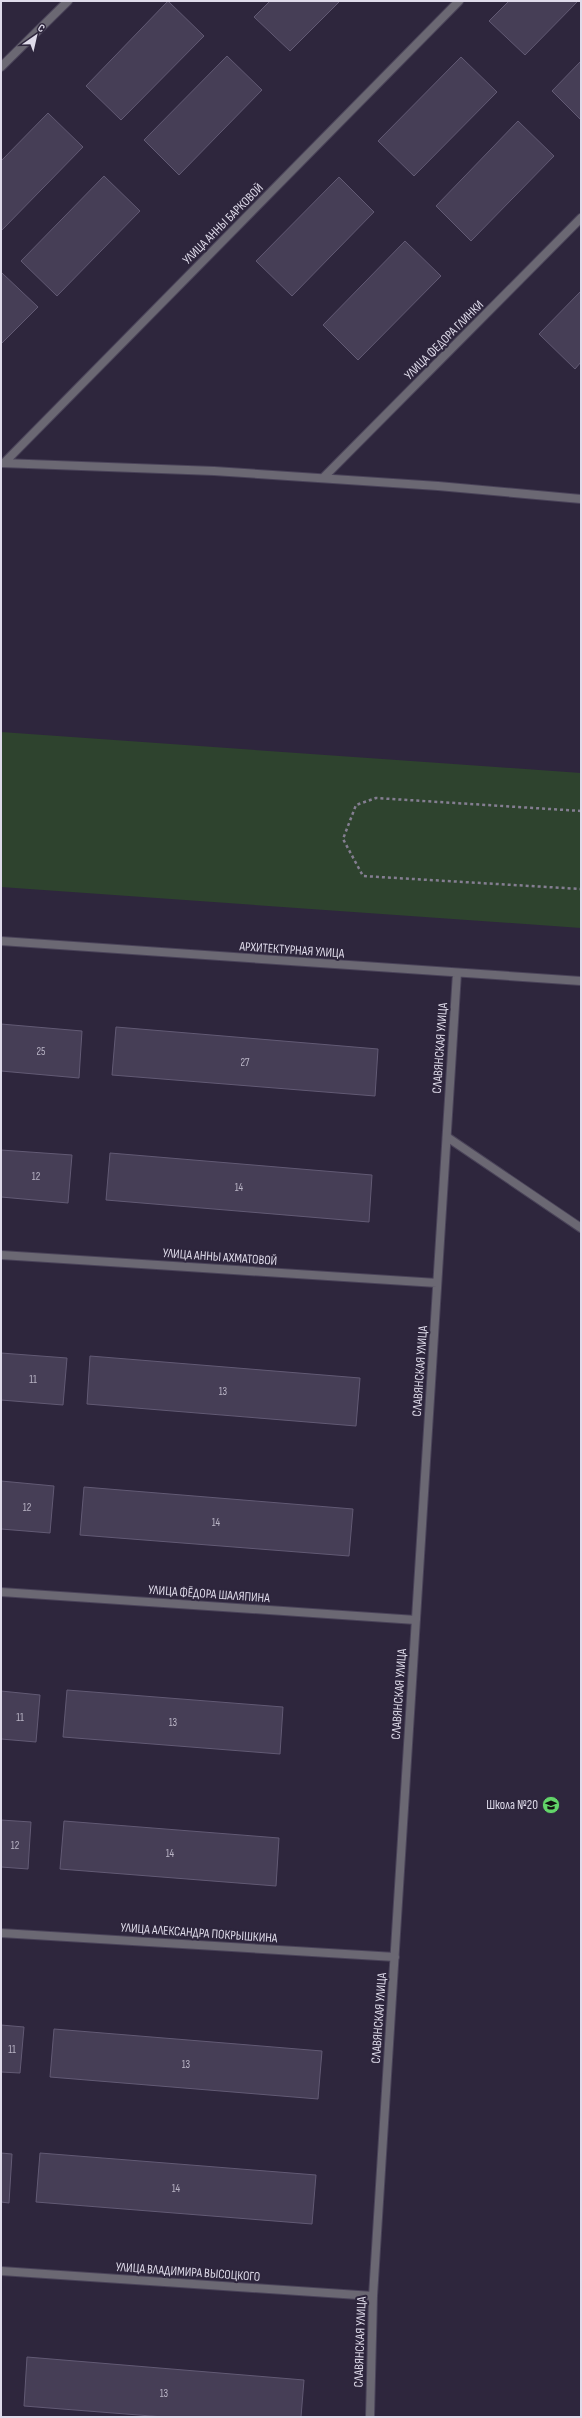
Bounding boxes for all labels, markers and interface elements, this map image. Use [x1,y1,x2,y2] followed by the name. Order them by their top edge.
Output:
[16,16,56,56] north arrow
[35,21,48,35] text: С
[179,180,267,268] street label: УЛИЦА АННЫ БАРКОВОЙ
[401,297,487,383] street label: УЛИЦА ФЕДОРА ГЛИНКИ
[238,938,345,962] street label: АРХИТЕКТУРНАЯ УЛИЦА
[429,1002,451,1094] street label: СЛАВЯНСКАЯ УЛИЦА
[37,1045,45,1058] house number: 25
[241,1056,250,1069] house number: 27
[32,1170,41,1183] house number: 12
[235,1181,244,1194] house number: 14
[162,1245,278,1269] street label: УЛИЦА АННЫ АХМАТОВОЙ
[409,1325,431,1417] street label: СЛАВЯНСКАЯ УЛИЦА
[29,1373,37,1386] house number: 11
[219,1385,228,1398] house number: 13
[23,1501,32,1514] house number: 12
[212,1516,221,1529] house number: 14
[148,1582,271,1606] street label: УЛИЦА ФЁДОРА ШАЛЯПИНА
[388,1648,410,1740] street label: СЛАВЯНСКАЯ УЛИЦА
[16,1711,24,1724] house number: 11
[169,1716,178,1729] house number: 13
[541,1795,561,1815] school or university icon: Школа №20
[486,1797,538,1813] place label: Школа №20
[11,1839,20,1852] house number: 12
[166,1847,175,1860] house number: 14
[120,1920,278,1946] street label: УЛИЦА АЛЕКСАНДРА ПОКРЫШКИНА
[368,1972,390,2064] street label: СЛАВЯНСКАЯ УЛИЦА
[8,2043,16,2056] house number: 11
[182,2058,191,2071] house number: 13
[172,2182,181,2195] house number: 14
[115,2259,261,2285] street label: УЛИЦА ВЛАДИМИРА ВЫСОЦКОГО
[350,2296,370,2388] street label: СЛАВЯНСКАЯ УЛИЦА
[160,2387,169,2400] house number: 13

